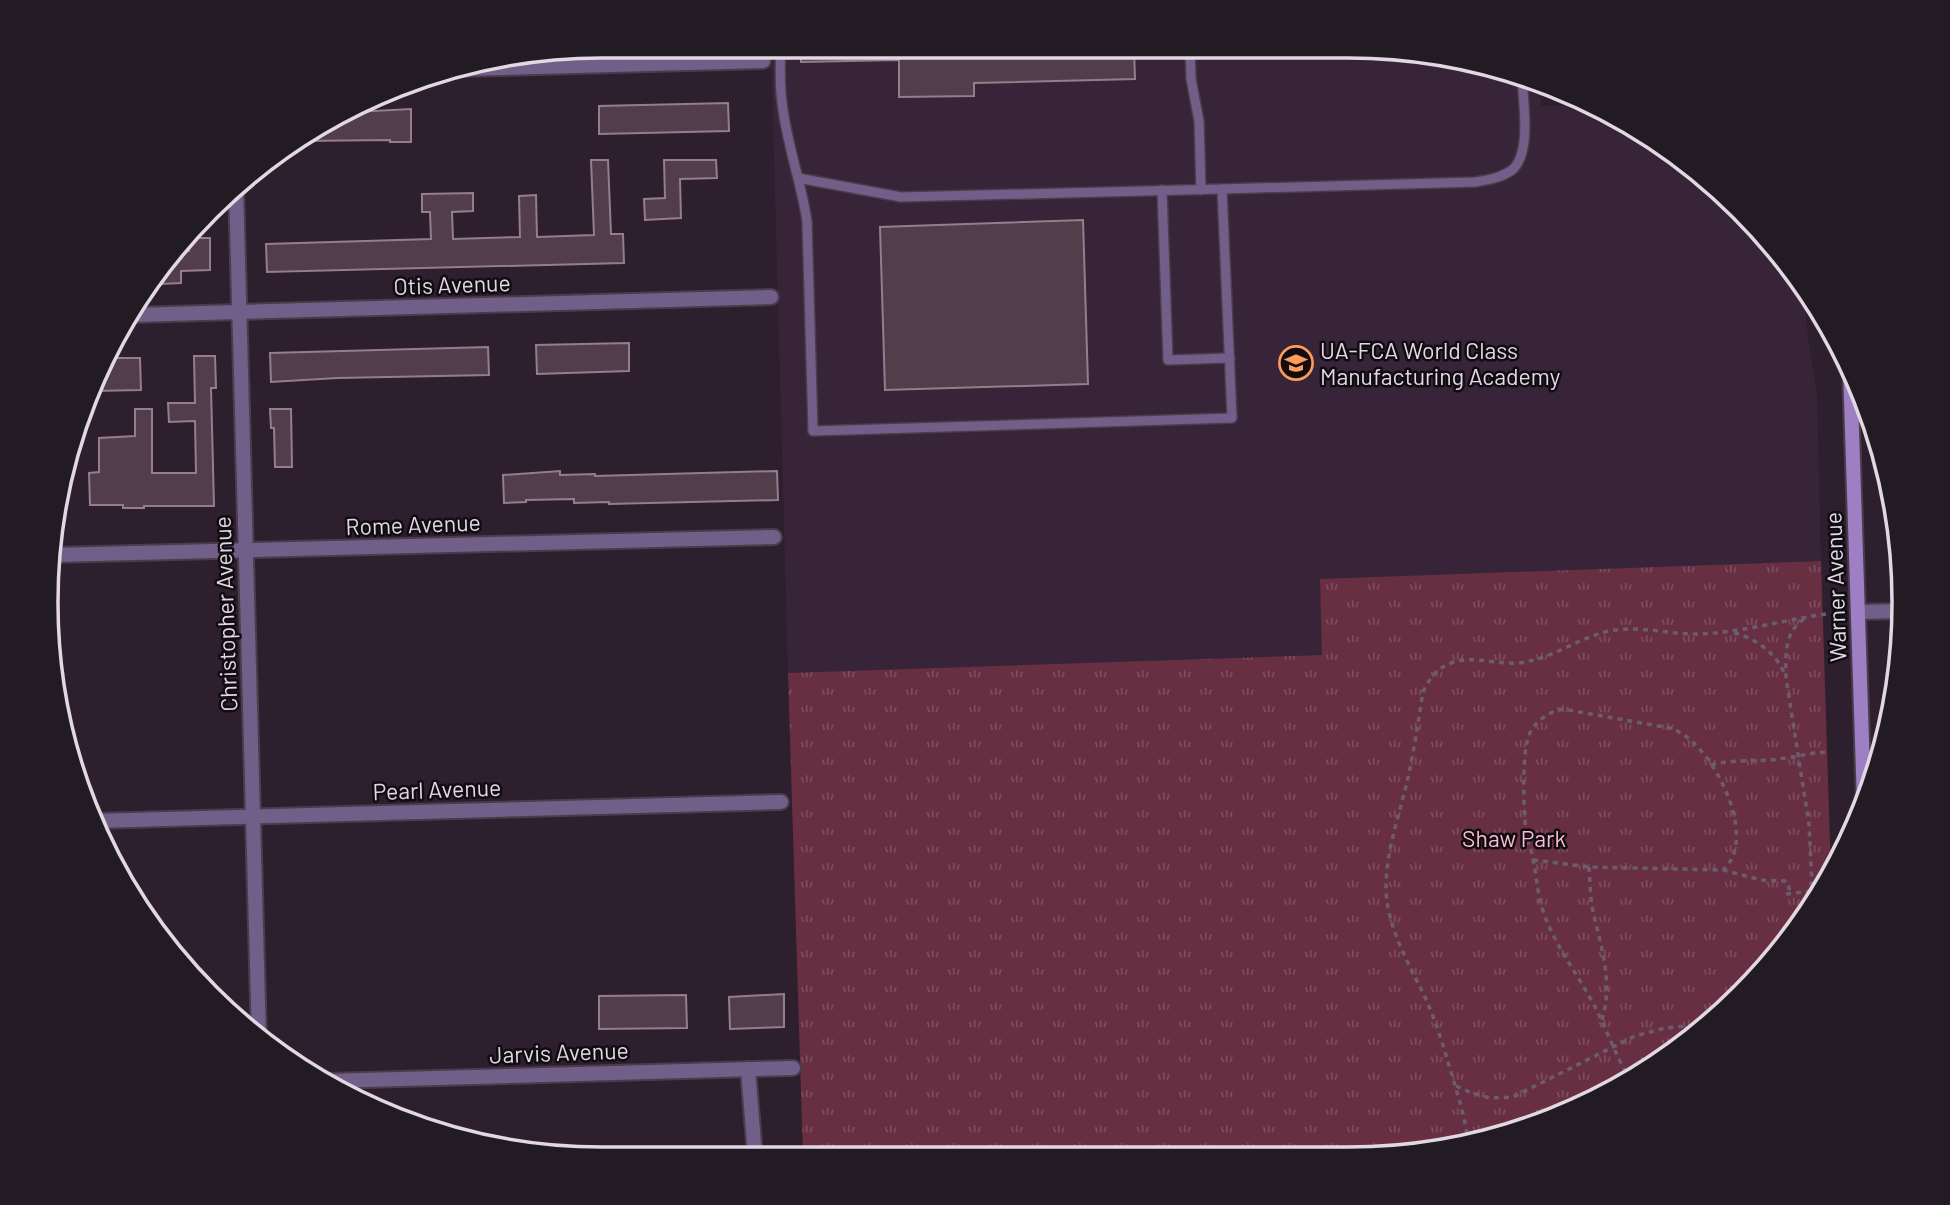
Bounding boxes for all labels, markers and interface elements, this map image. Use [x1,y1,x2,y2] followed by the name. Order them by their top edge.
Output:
[393,268,511,300] street label: Otis Avenue
[1320,336,1561,390] place label: UA-FCA World Class Manufacturing Academy
[1277,344,1315,382] school or university icon: UA-FCA World Class Manufacturing Academy
[345,508,481,540] street label: Rome Avenue
[1818,512,1852,662] street label: Warner Avenue
[208,516,242,712] street label: Christopher Avenue
[372,773,502,805] street label: Pearl Avenue
[1462,824,1566,852] park label: Shaw Park
[489,1036,629,1068] street label: Jarvis Avenue

